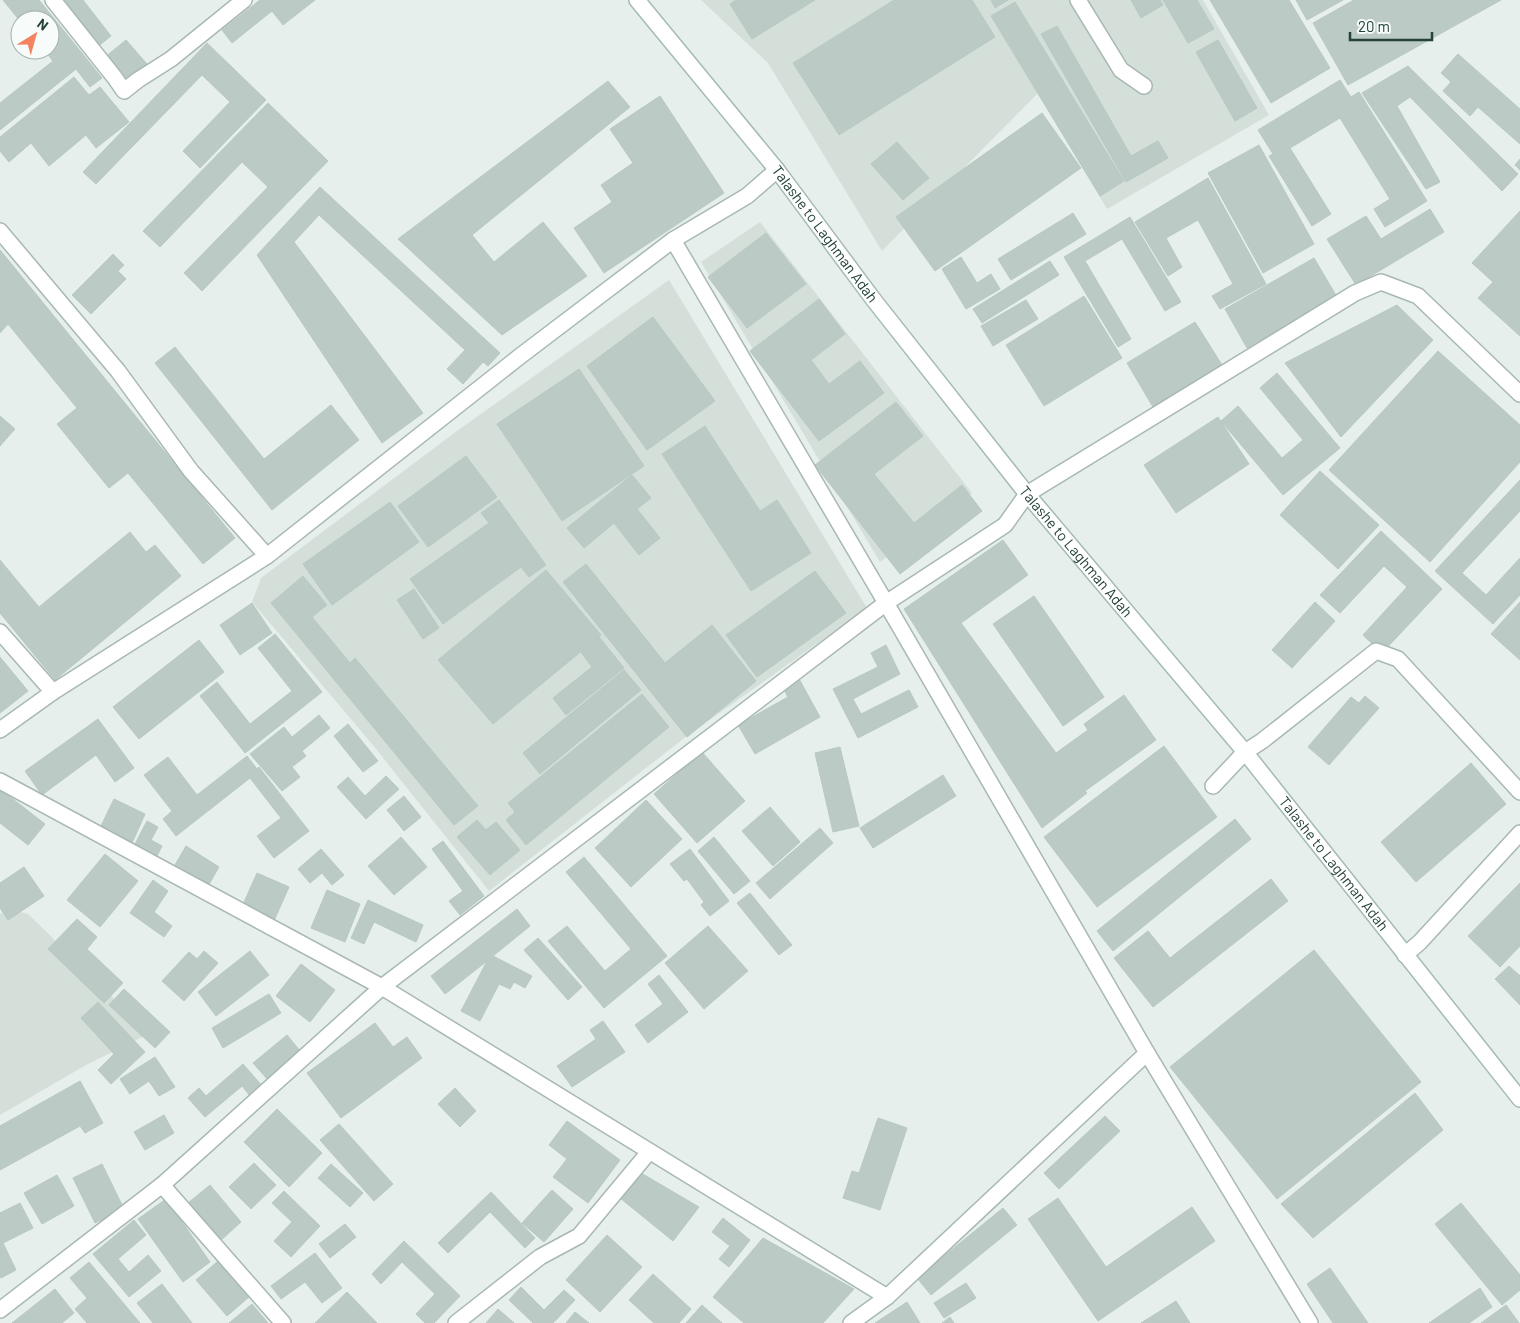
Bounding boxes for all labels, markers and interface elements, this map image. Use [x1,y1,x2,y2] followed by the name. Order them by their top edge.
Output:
[10,10,60,60] north arrow
[1350,10,1432,42] scale bar
[34,15,52,34] text: N
[1358,17,1390,35] text: 20 m
[769,161,882,305] street label: Talashe to Laghman Adah
[1016,482,1137,620] street label: Talashe to Laghman Adah
[1276,793,1393,934] street label: Talashe to Laghman Adah

